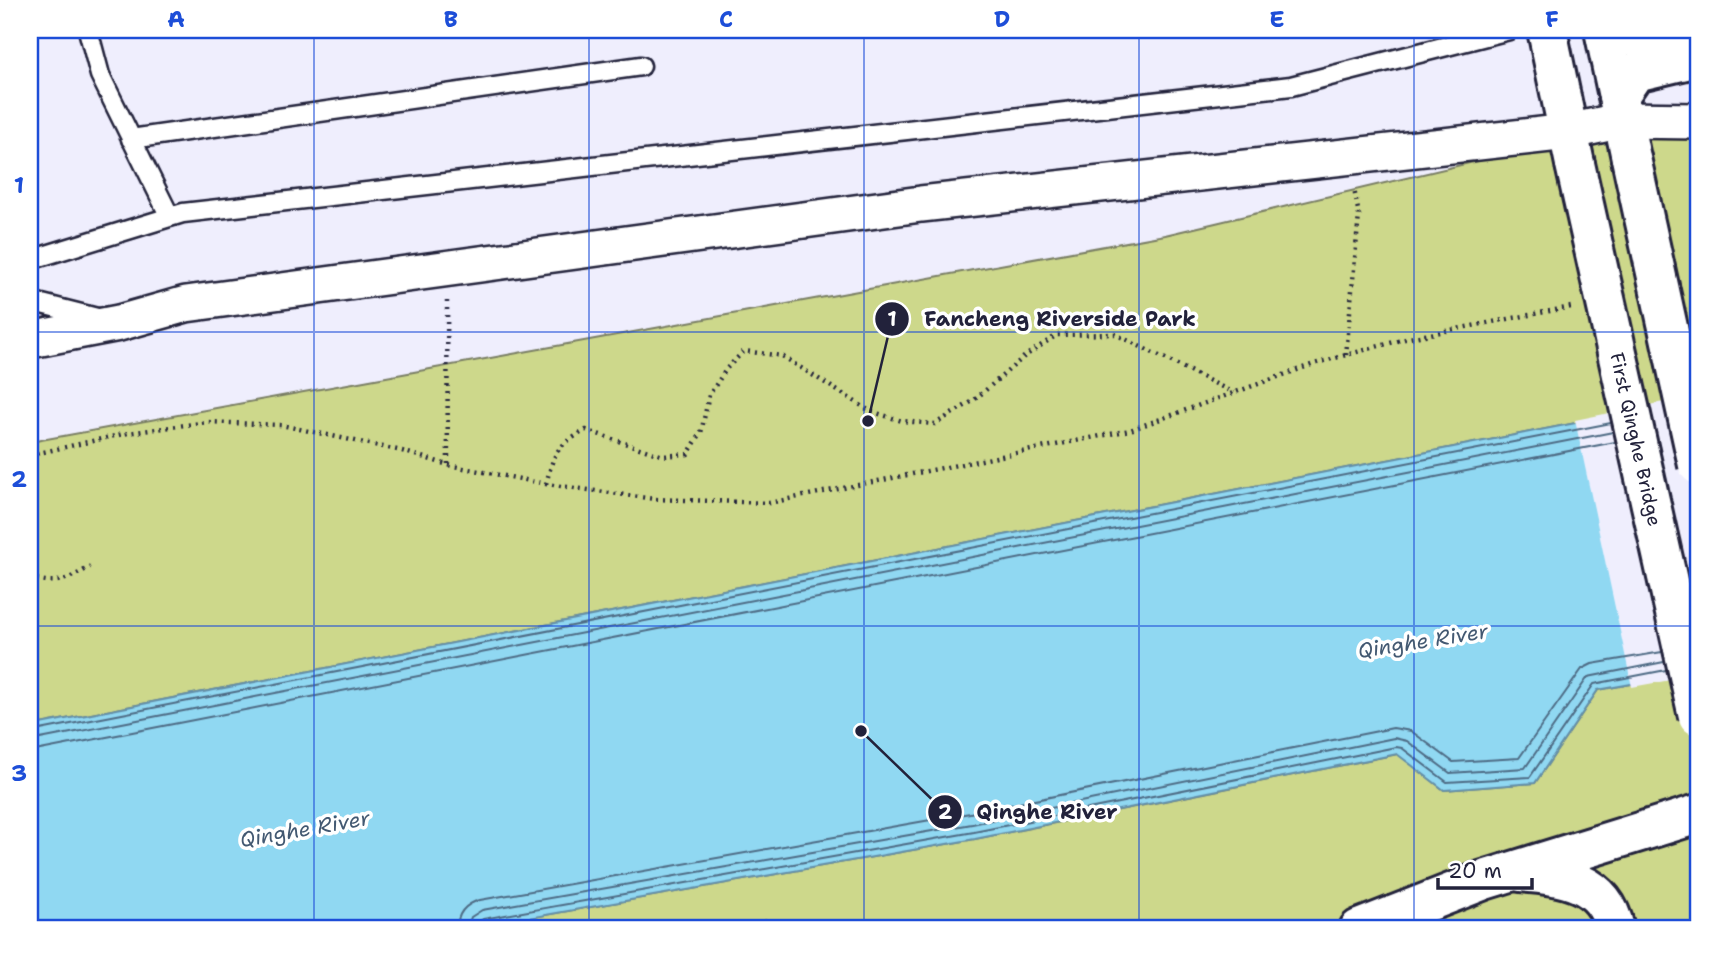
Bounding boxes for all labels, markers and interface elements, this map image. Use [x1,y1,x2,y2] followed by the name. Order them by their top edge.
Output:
[167,4,185,34] text: A
[444,4,458,34] text: B
[719,4,733,34] text: C
[994,4,1010,34] text: D
[1269,4,1285,34] text: E
[1545,4,1559,34] text: F
[14,170,24,200] text: 1
[875,298,1210,340] callout: Fancheng Riverside Park
[887,305,897,333] text: 1
[924,305,1196,333] text: Fancheng Riverside Park
[1604,350,1667,529] street label: First Qinghe Bridge
[11,464,27,494] text: 2
[1356,617,1491,665] water label: Qinghe River
[11,758,27,788] text: 3
[927,791,1132,833] callout: Qinghe River
[938,798,953,826] text: 2
[976,798,1118,826] text: Qinghe River
[238,804,373,854] water label: Qinghe River
[1438,847,1532,891] scale bar
[1448,857,1502,885] text: 20 m

